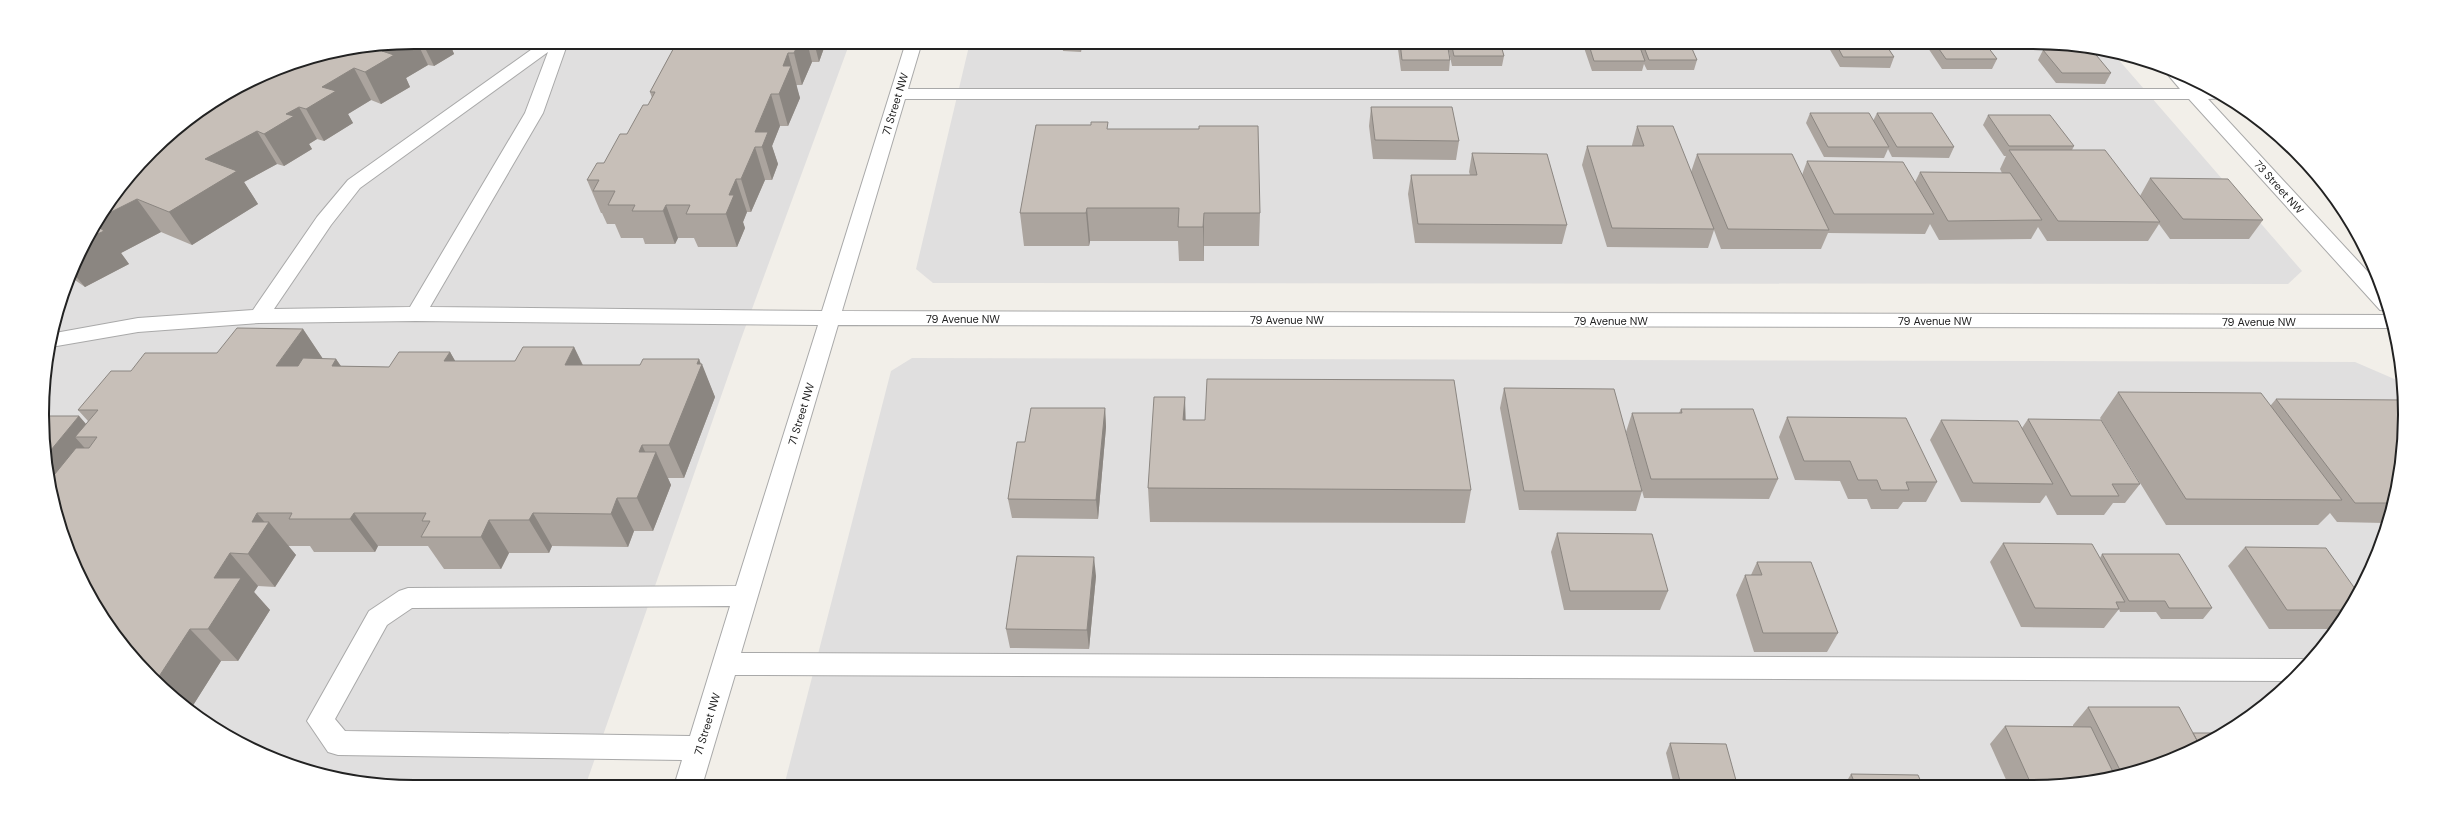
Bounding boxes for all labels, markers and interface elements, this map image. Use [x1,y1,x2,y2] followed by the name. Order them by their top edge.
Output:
[879,71,911,137] street label: 71 Street NW
[2251,157,2307,217] street label: 73 Street NW
[926,312,1000,326] street label: 79 Avenue NW
[1250,313,1324,327] street label: 79 Avenue NW
[1574,314,1648,328] street label: 79 Avenue NW
[1898,314,1972,328] street label: 79 Avenue NW
[2222,315,2296,329] street label: 79 Avenue NW
[785,381,817,447] street label: 71 Street NW
[691,691,723,757] street label: 71 Street NW

